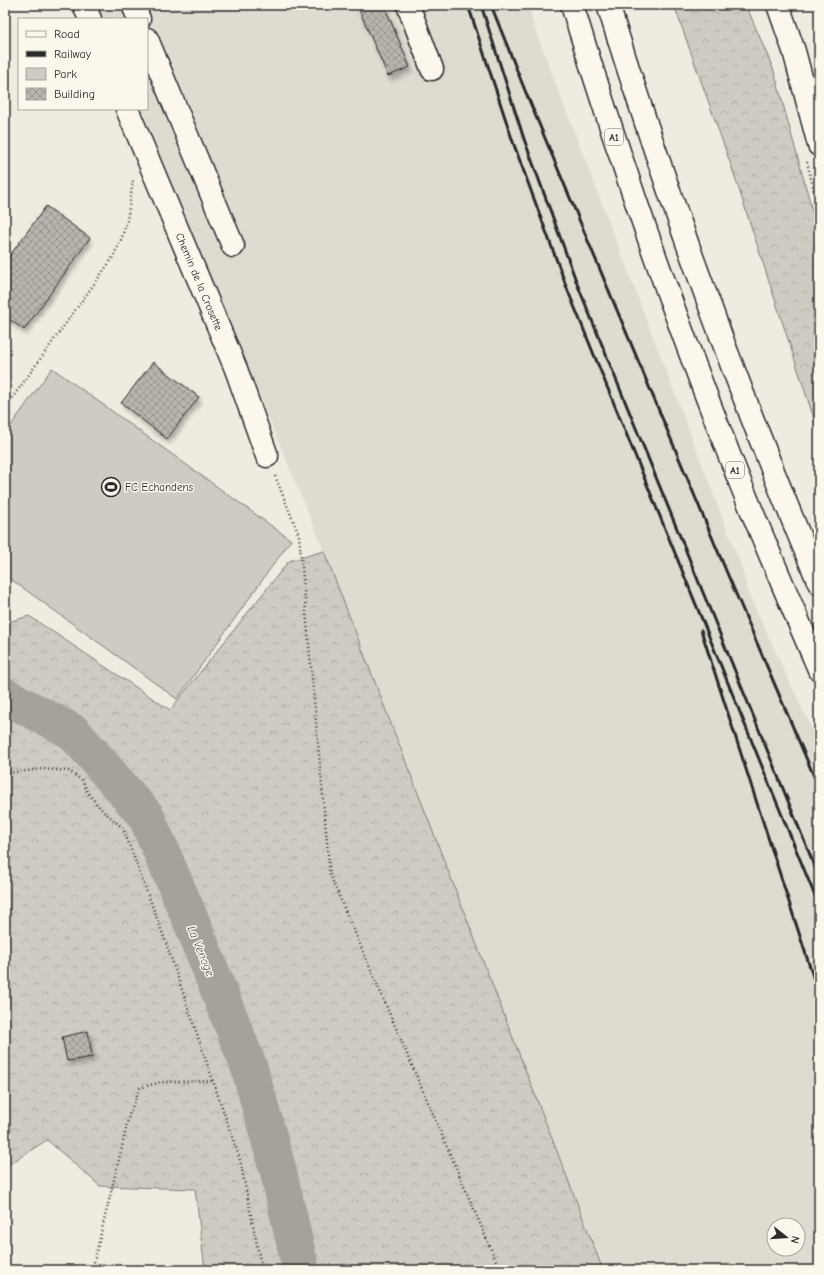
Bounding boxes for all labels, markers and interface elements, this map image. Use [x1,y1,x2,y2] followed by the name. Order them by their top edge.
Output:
[18,18,148,110] legend
[54,27,80,41] text: Road
[54,47,92,61] text: Railway
[54,67,77,81] text: Park
[54,87,95,101] text: Building
[605,129,623,145] road number: A1
[173,231,225,333] street label: Chemin de la Crosette
[726,462,744,478] road number: A1
[100,476,122,498] sports icon: FC Echandens
[125,481,194,494] place label: FC Echandens
[185,924,217,978] water label: La Venoge
[766,1217,806,1257] north arrow
[788,1234,802,1245] text: N

